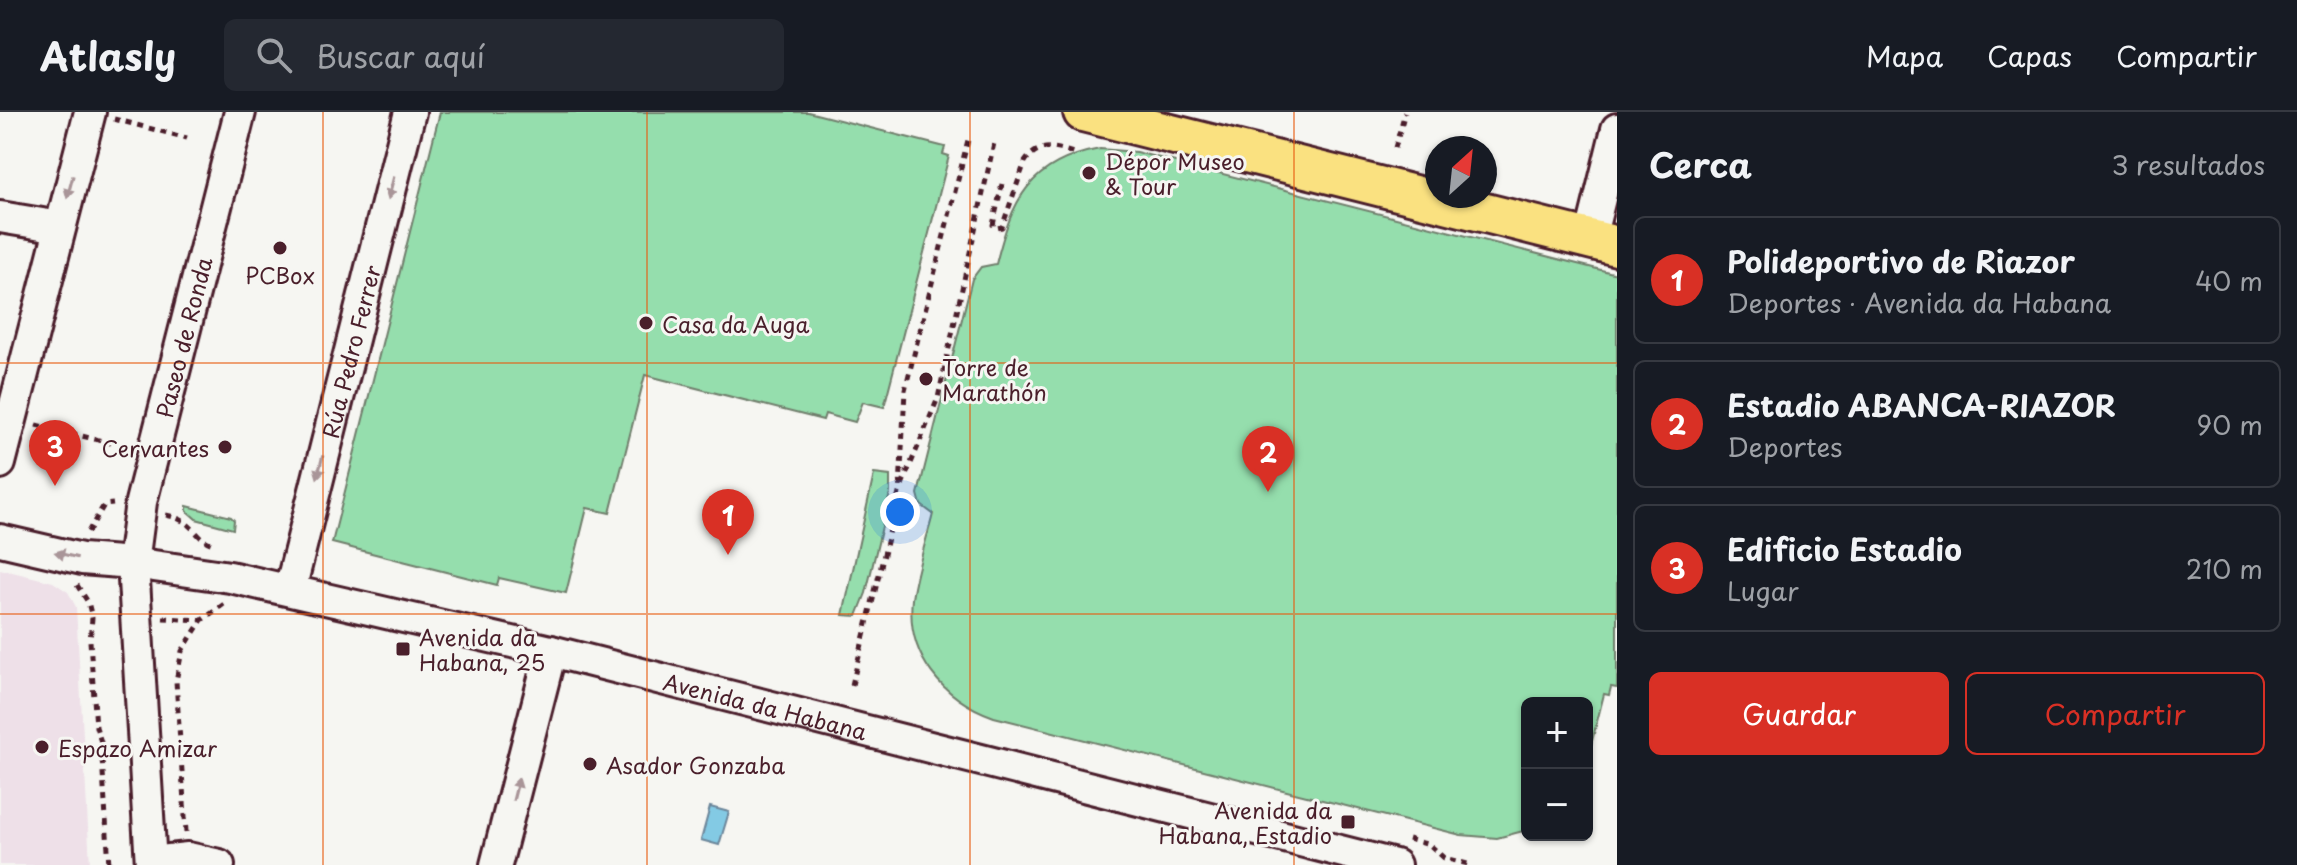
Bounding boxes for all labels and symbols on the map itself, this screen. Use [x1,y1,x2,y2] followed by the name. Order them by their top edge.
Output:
[1425,136,1497,208] north arrow
[1105,144,1245,202] place label: Dépor Museo & Tour
[1080,164,1098,182] marker: Dépor Museo & Tour
[64,175,76,200] one-way arrow
[384,175,396,200] one-way arrow
[271,239,289,257] marker: PCBox
[146,253,219,421] street label: Paseo de Ronda
[245,258,315,291] place label: PCBox
[312,261,387,441] street label: Rúa Pedro Ferrer
[662,307,809,340] place label: Casa da Auga
[637,314,655,332] marker: Casa da Auga
[942,350,1047,408] place label: Torre de Marathón
[917,370,935,388] marker: Torre de Marathón
[29,420,81,486] pin: 3
[1242,426,1294,492] pin: 2
[102,431,209,464] place label: Cervantes
[216,438,234,456] marker: Cervantes
[314,454,326,479] one-way arrow
[702,489,754,555] pin: 1
[880,492,920,532] your location
[54,548,79,561] one-way arrow
[419,620,545,678] place label: Avenida da Habana, 25
[394,640,412,658] marker: Avenida da Habana, 25
[660,664,871,747] street label: Avenida da Habana
[58,731,218,764] place label: Espazo Amizar
[33,738,51,756] marker: Espazo Amizar
[606,748,785,781] place label: Asador Gonzaba
[581,755,599,773] marker: Asador Gonzaba
[510,777,522,802] one-way arrow
[1159,793,1332,851] place label: Avenida da Habana, Estadio
[1339,813,1357,831] marker: Avenida da Habana, Estadio

